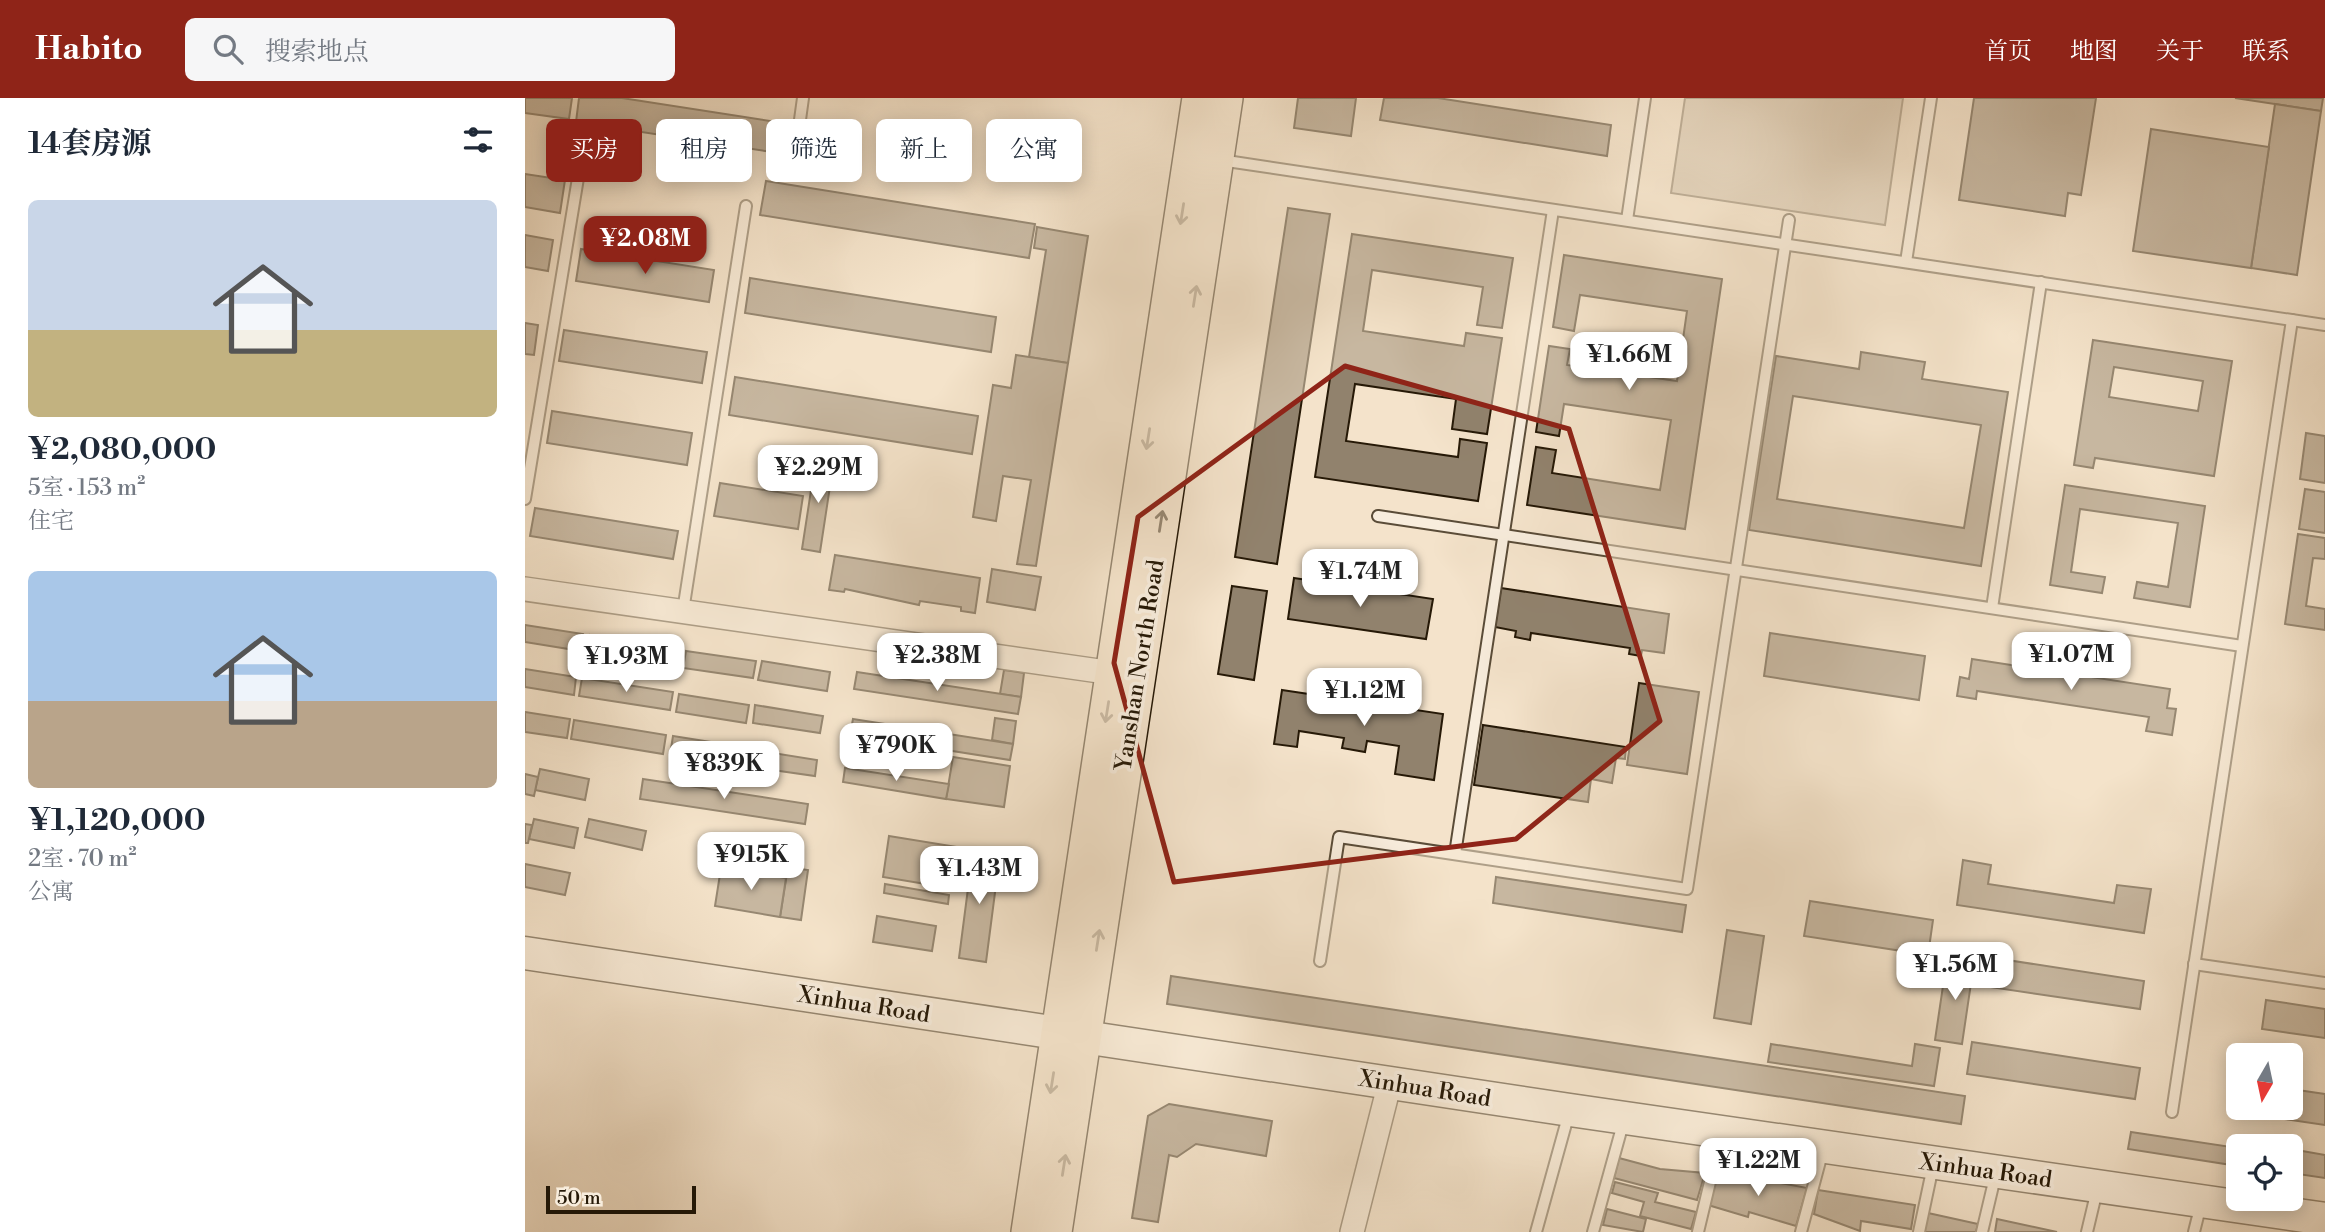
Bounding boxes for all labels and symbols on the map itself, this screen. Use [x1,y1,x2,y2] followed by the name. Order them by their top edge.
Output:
[1175,202,1188,225] one-way arrow
[588,216,702,276] pin: ¥2.08M
[1189,285,1202,308] one-way arrow
[1572,332,1686,392] pin: ¥1.66M
[1142,427,1155,450] one-way arrow
[761,446,875,505] pin: ¥2.29M
[1155,510,1168,533] one-way arrow
[1303,550,1417,609] pin: ¥1.74M
[1109,557,1171,774] street label: Yanshan North Road
[2014,632,2128,692] pin: ¥1.07M
[569,634,683,694] pin: ¥1.93M
[880,634,994,693] pin: ¥2.38M
[1307,668,1421,728] pin: ¥1.12M
[1100,700,1113,723] one-way arrow
[847,724,945,783] pin: ¥790K
[675,742,773,801] pin: ¥839K
[702,832,800,892] pin: ¥915K
[922,846,1036,906] pin: ¥1.43M
[1092,929,1105,951] one-way arrow
[1898,942,2012,1002] pin: ¥1.56M
[795,981,932,1029] street label: Xinhua Road
[2226,1043,2303,1120] north arrow
[1356,1065,1493,1113] street label: Xinhua Road
[1045,1071,1058,1094] one-way arrow
[1701,1138,1815,1198] pin: ¥1.22M
[1917,1148,2054,1194] street label: Xinhua Road
[1058,1154,1071,1176] one-way arrow
[546,1183,697,1215] scale bar

